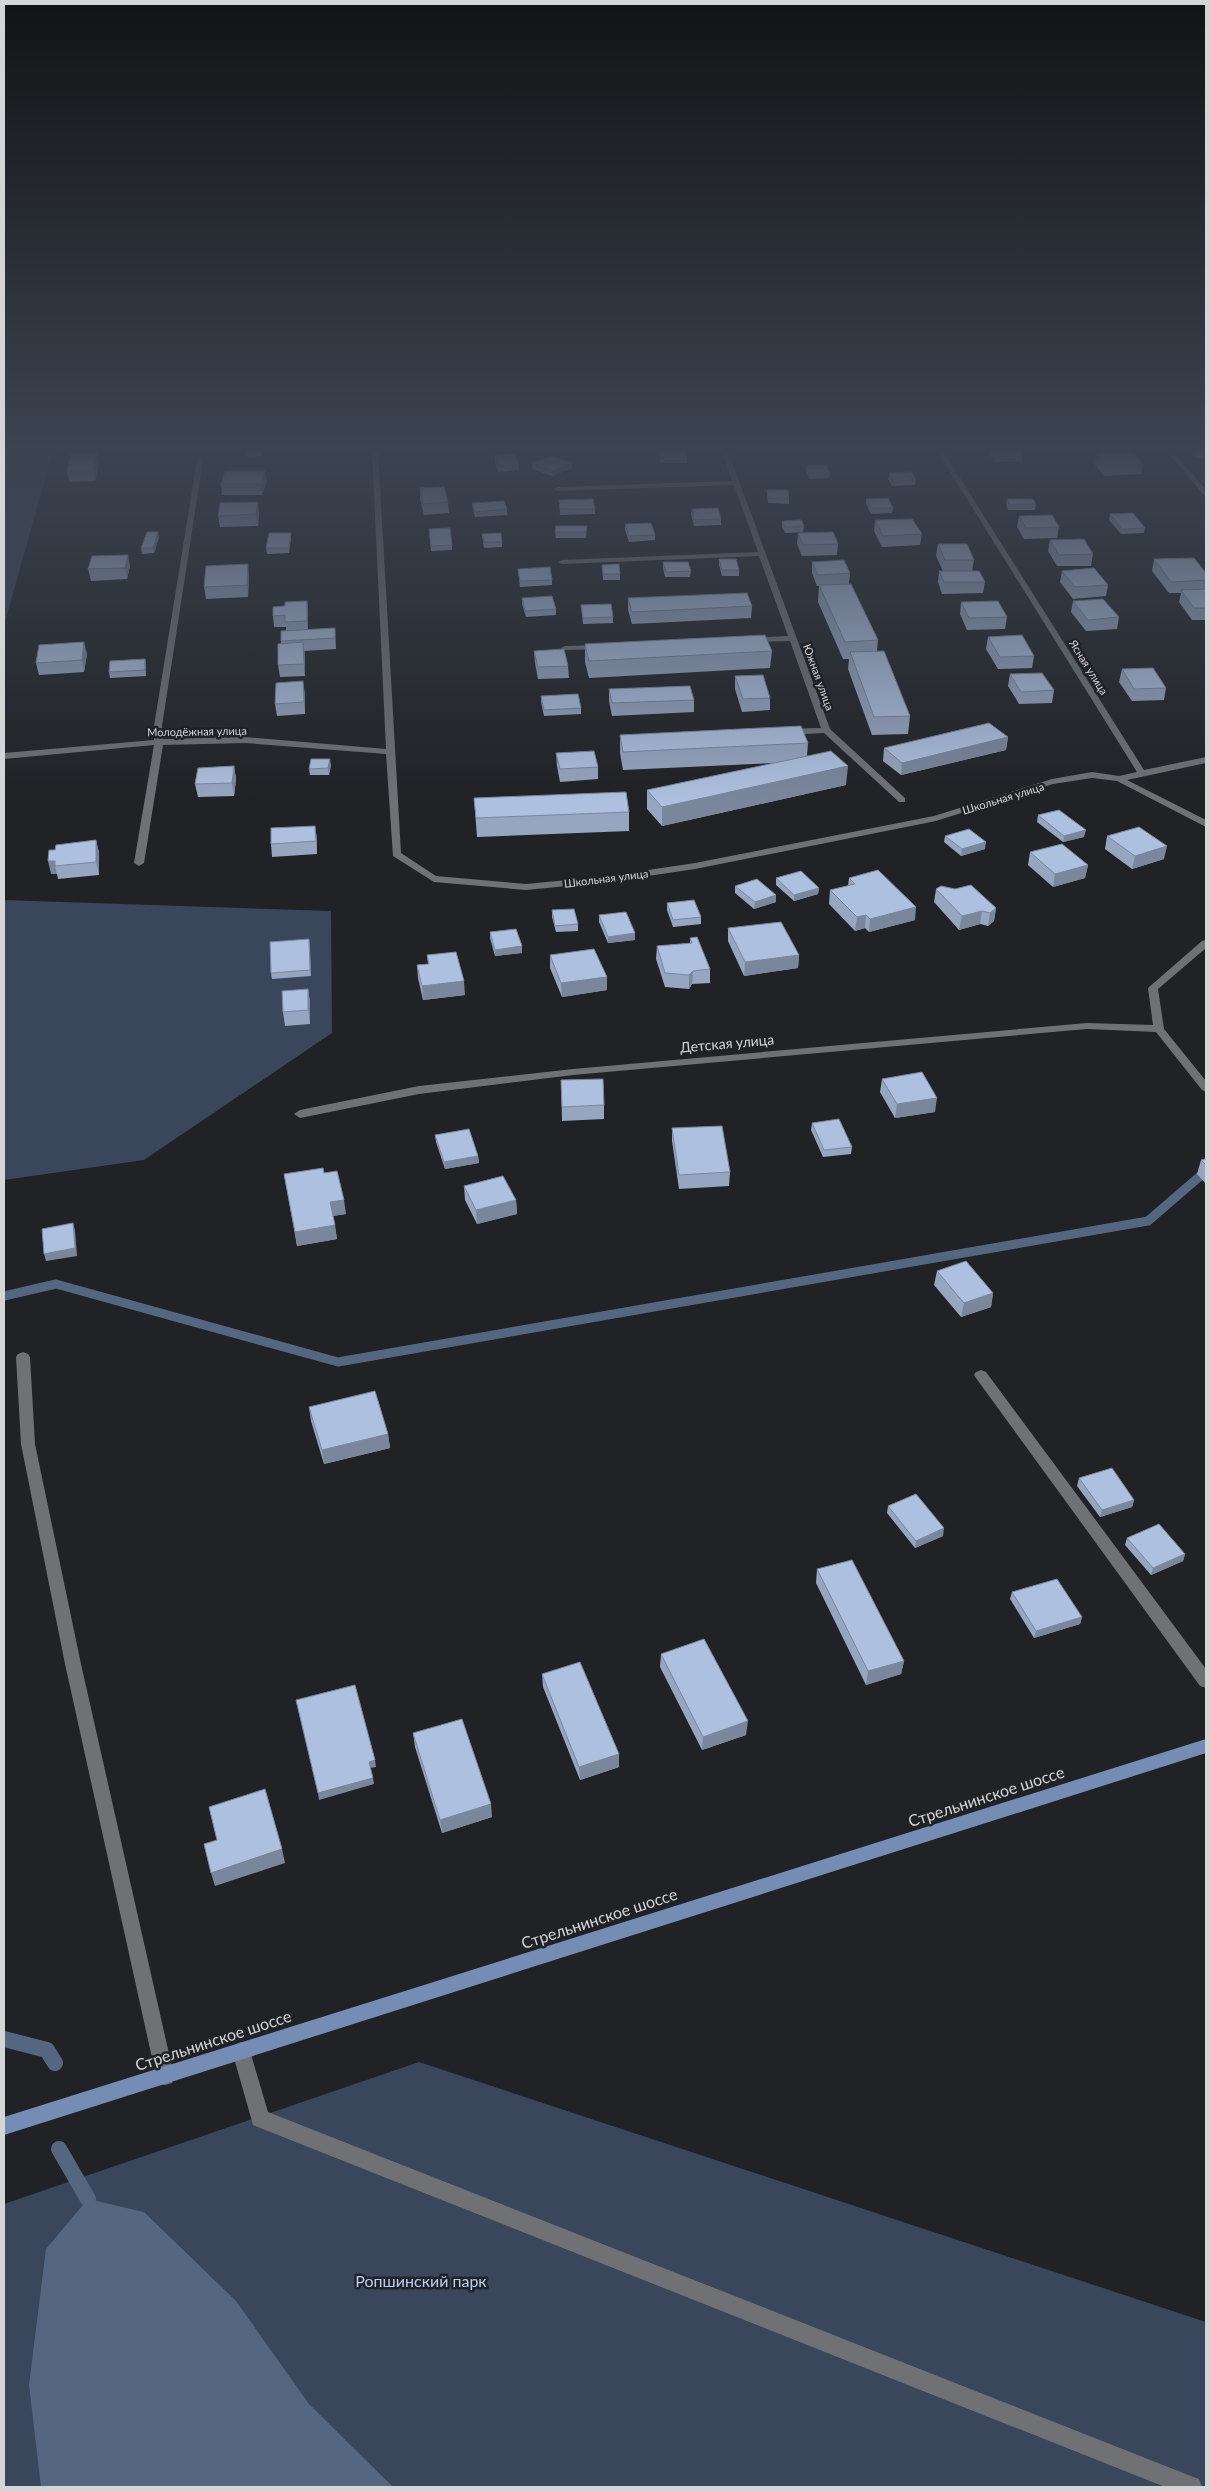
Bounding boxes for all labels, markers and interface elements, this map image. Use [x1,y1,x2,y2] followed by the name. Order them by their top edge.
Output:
[1066,636,1111,697] street label: Ясная улица
[801,642,837,712] street label: Южная улица
[147,724,247,738] street label: Молодёжная улица
[960,779,1046,817] street label: Школьная улица
[563,866,649,890] street label: Школьная улица
[679,1030,775,1056] street label: Детская улица
[906,1762,1066,1830] street label: Стрельнинское шоссе
[519,1884,679,1952] street label: Стрельнинское шоссе
[133,2006,293,2074] street label: Стрельнинское шоссе
[355,2271,487,2290] park label: Ропшинский парк

